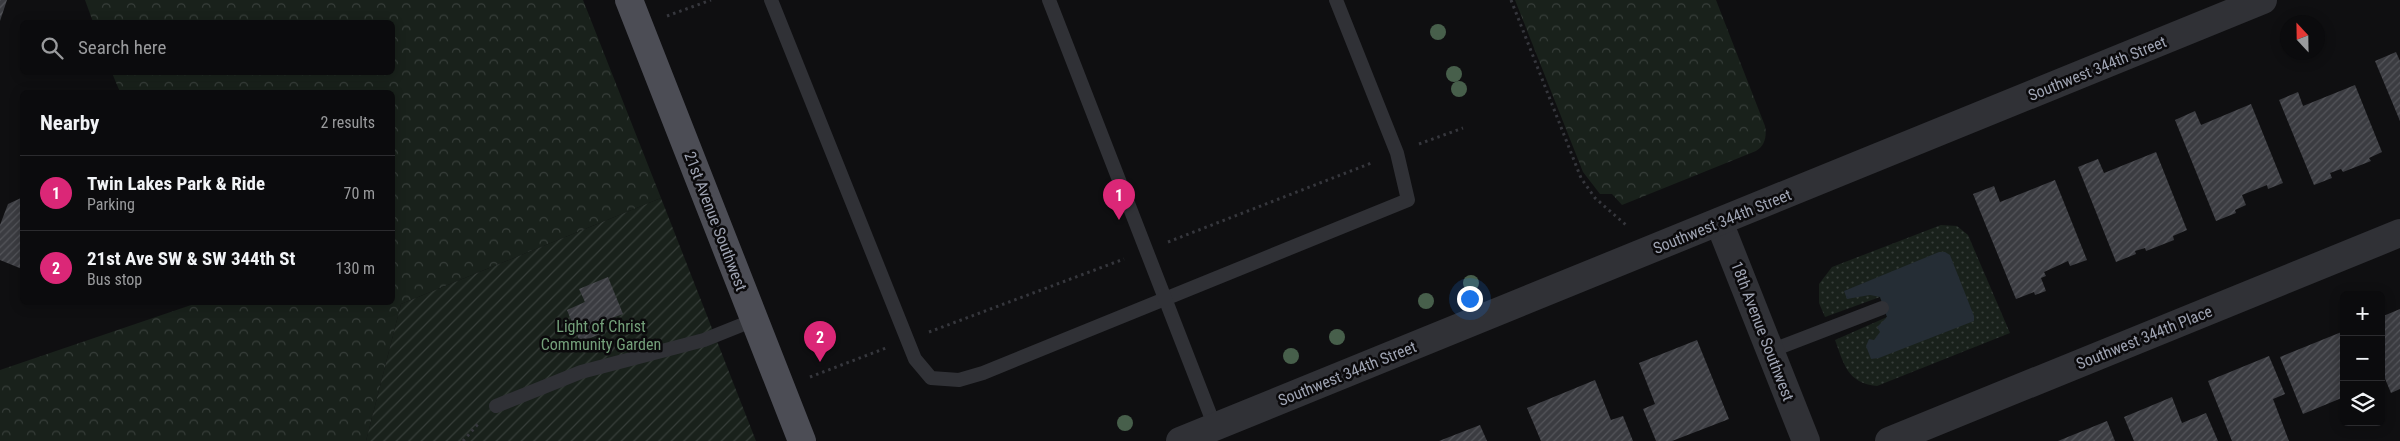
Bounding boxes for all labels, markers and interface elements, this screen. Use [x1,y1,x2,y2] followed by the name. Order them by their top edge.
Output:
[2280,15,2325,60] north arrow
[20,20,395,75] search box
[2025,32,2169,105] street label: Southwest 344th Street
[38,34,66,62] icon: search
[78,36,166,59] text: Search here
[40,111,99,135] text: Nearby
[320,113,375,132] text: 2 results
[680,149,751,294] street label: 21st Avenue Southwest
[87,172,265,195] text: Twin Lakes Park & Ride
[1103,179,1135,220] pin: 1
[52,184,60,203] text: 1
[343,184,375,203] text: 70 m
[1650,185,1794,258] street label: Southwest 344th Street
[87,195,135,214] text: Parking
[87,247,295,270] text: 21st Ave SW & SW 344th St
[52,259,60,278] text: 2
[336,259,375,278] text: 130 m
[1727,259,1798,404] street label: 18th Avenue Southwest
[87,270,142,289] text: Bus stop
[1457,286,1483,312] your location
[2340,291,2385,426] map controls
[2340,291,2385,336] button: +
[2073,301,2215,373] street label: Southwest 344th Place
[541,317,661,354] park label: Light of Christ Community Garden
[804,321,836,362] pin: 2
[2340,336,2385,381] button: −
[1275,337,1419,410] street label: Southwest 344th Street
[2340,381,2385,426] button: layers

